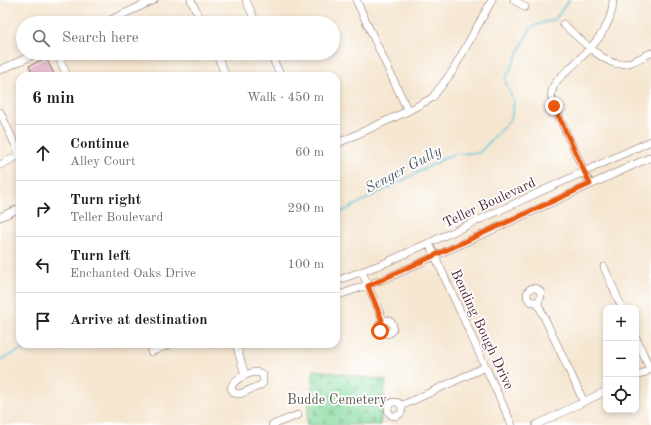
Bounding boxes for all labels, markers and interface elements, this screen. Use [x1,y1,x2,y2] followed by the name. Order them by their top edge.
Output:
[16,16,340,60] search box
[30,27,52,49] icon: search
[62,31,139,46] text: Search here
[32,90,75,107] text: 6 min
[247,91,324,104] text: Walk · 450 m
[545,97,563,115] route end
[70,137,129,152] text: Continue
[32,142,54,164] icon: ahead
[363,144,445,197] water label: Senger Gully
[295,146,324,159] text: 60 m
[70,155,135,168] text: Alley Court
[441,175,538,230] street label: Teller Boulevard
[70,193,141,208] text: Turn right
[32,198,54,220] icon: right
[287,202,324,215] text: 290 m
[70,211,163,224] text: Teller Boulevard
[70,249,130,264] text: Turn left
[32,254,54,276] icon: left
[287,258,324,271] text: 100 m
[70,267,196,280] text: Enchanted Oaks Drive
[448,267,516,392] street label: Bending Bough Drive
[603,305,639,413] map controls
[603,305,639,341] button: +
[32,310,54,332] icon: arrive
[70,313,208,328] text: Arrive at destination
[371,322,389,340] route start
[603,341,639,377] button: −
[603,377,639,413] button: locate
[287,393,388,407] park label: Budde Cemetery

